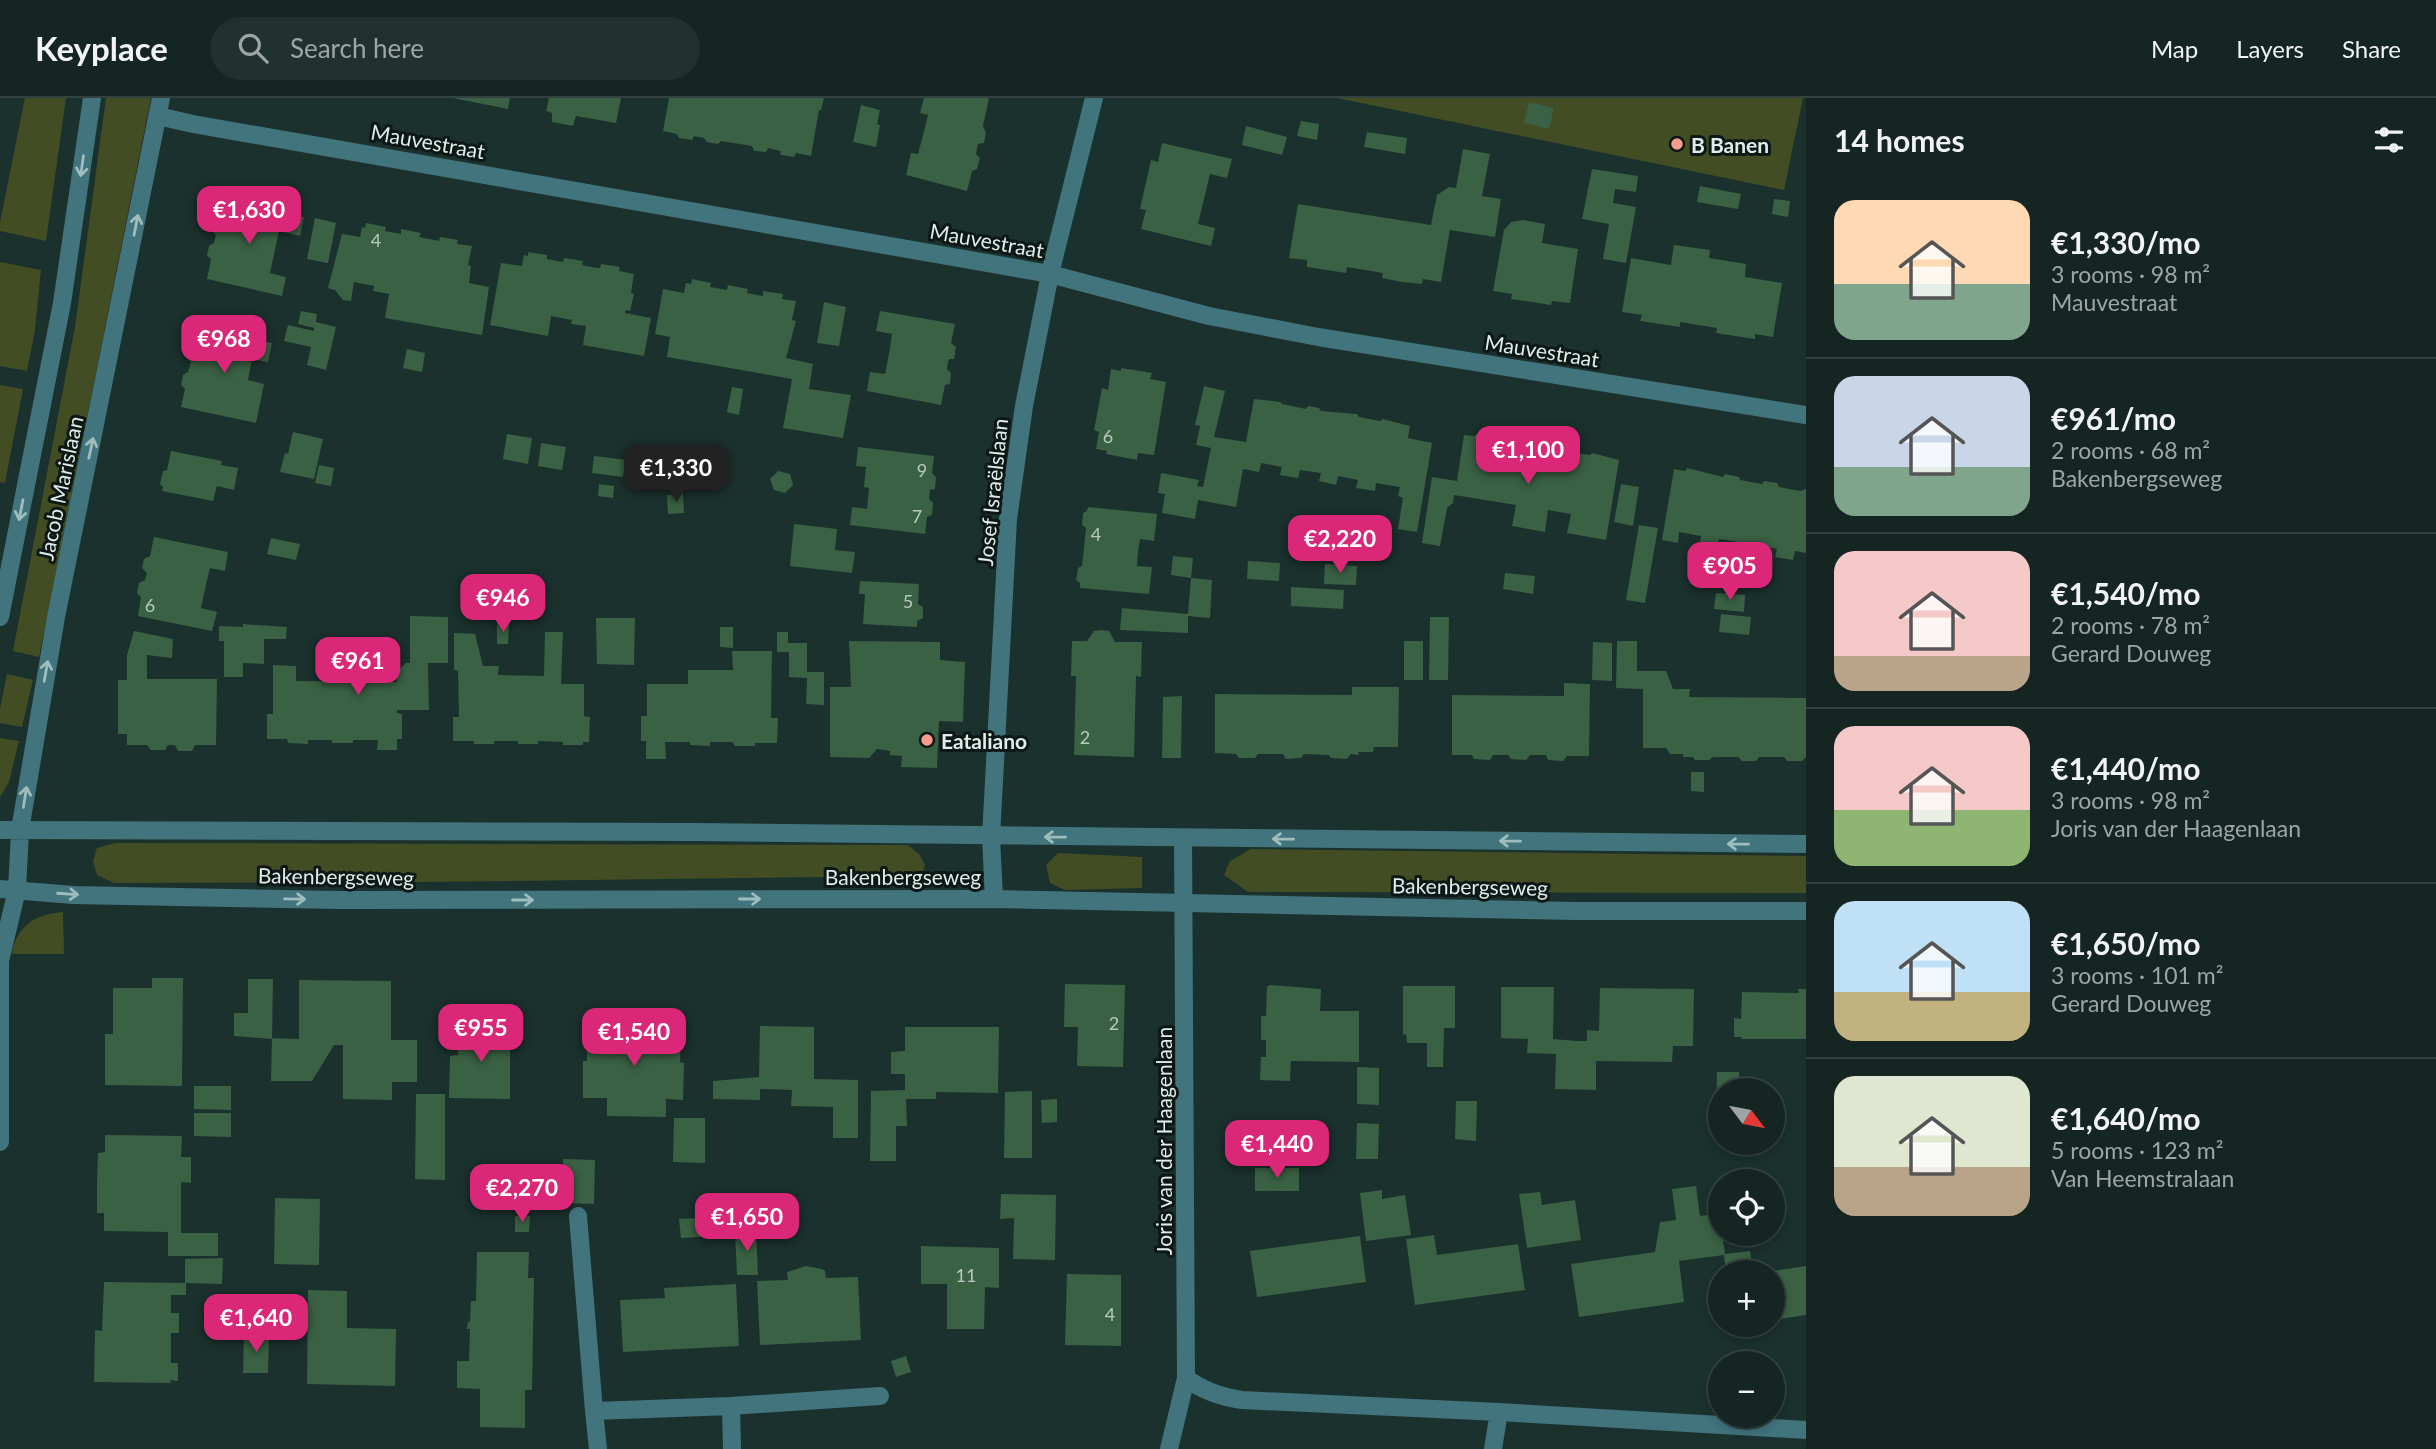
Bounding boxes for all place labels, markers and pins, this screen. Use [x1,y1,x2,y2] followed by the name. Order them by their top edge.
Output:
[1691,132,1769,157] place label: B Banen
[1669,136,1685,152] marker: B Banen
[192,186,306,246] pin: €1,630
[183,316,265,375] pin: €968
[1471,426,1585,486] pin: €1,100
[619,444,733,504] pin: €1,330
[1283,516,1397,575] pin: €2,220
[1689,542,1771,602] pin: €905
[462,574,544,634] pin: €946
[317,638,399,697] pin: €961
[941,728,1027,753] place label: Eataliano
[919,732,935,748] marker: Eataliano
[440,1004,522,1064] pin: €955
[577,1009,691,1068] pin: €1,540
[1220,1121,1334,1180] pin: €1,440
[465,1164,579,1224] pin: €2,270
[690,1194,804,1253] pin: €1,650
[199,1294,313,1354] pin: €1,640

